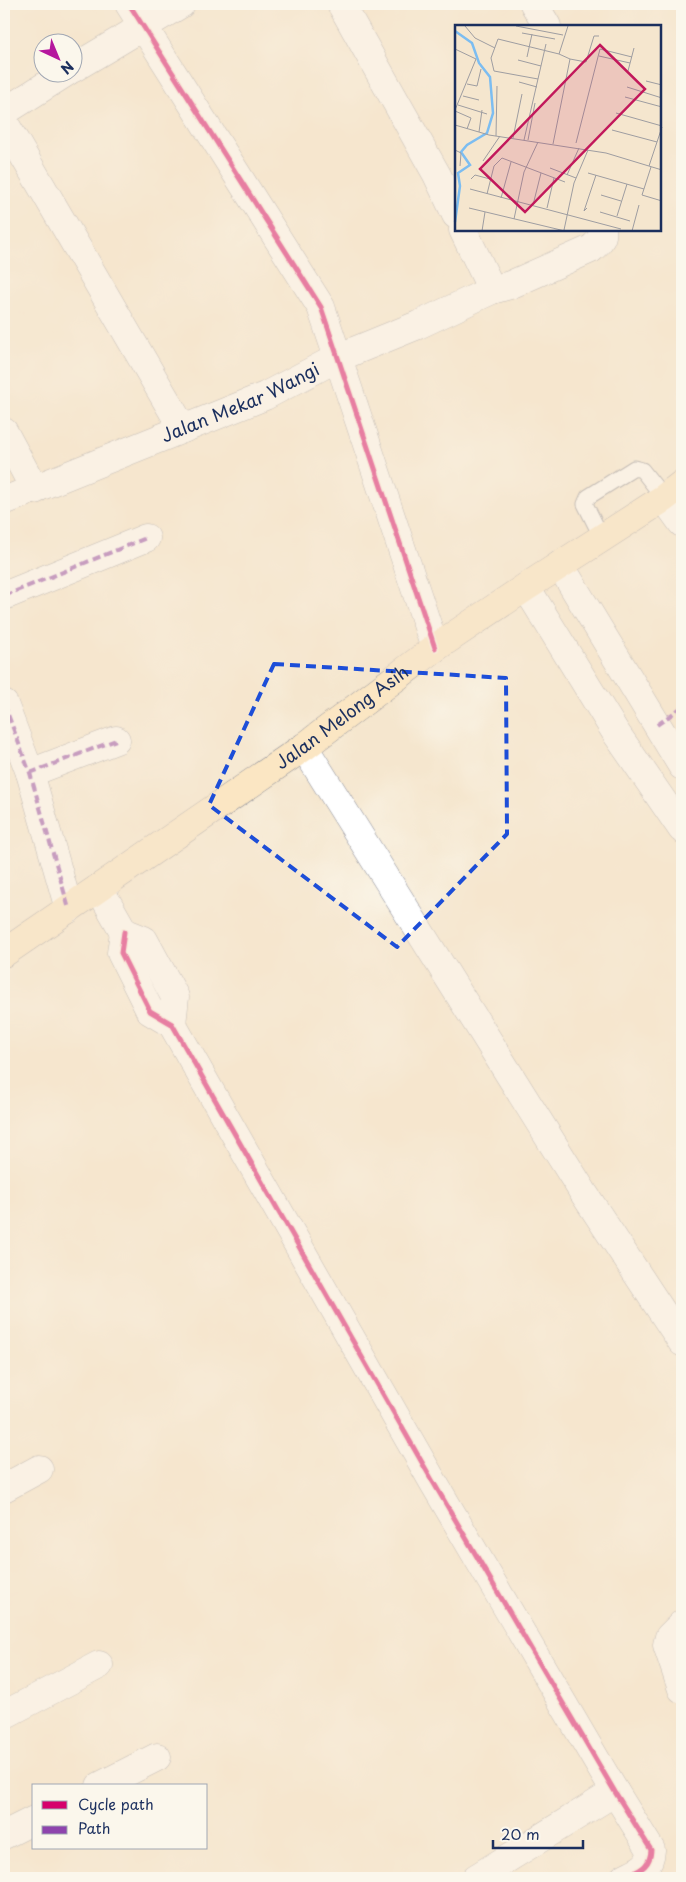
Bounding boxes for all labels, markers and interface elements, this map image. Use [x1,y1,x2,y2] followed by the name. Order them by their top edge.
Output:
[455,25,661,231] inset map
[32,32,82,82] north arrow
[56,56,79,79] text: N
[157,355,324,448] street label: Jalan Mekar Wangi
[269,658,413,775] street label: Jalan Melong Asih
[32,1784,208,1850] legend
[78,1792,154,1815] text: Cycle path
[78,1816,110,1839] text: Path
[493,1817,584,1849] scale bar
[501,1822,540,1845] text: 20 m

